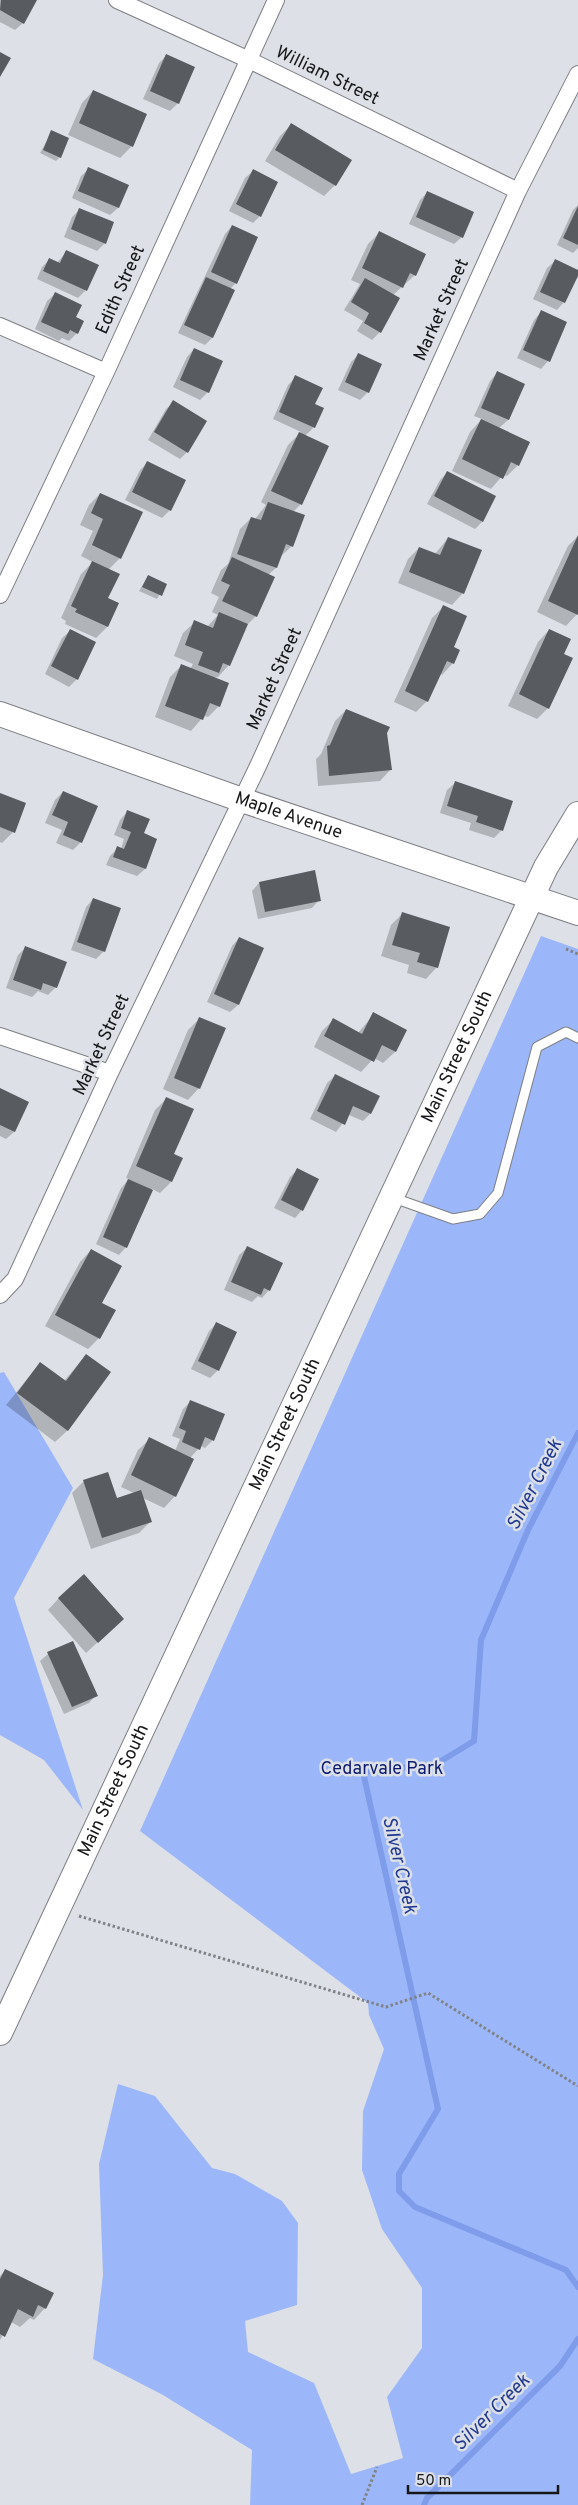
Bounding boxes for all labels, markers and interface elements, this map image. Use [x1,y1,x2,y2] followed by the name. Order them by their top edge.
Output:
[271,41,383,111] street label: William Street
[91,242,151,338] street label: Edith Street
[409,255,475,365] street label: Market Street
[242,624,308,734] street label: Market Street
[232,787,345,844] street label: Maple Avenue
[416,987,498,1127] street label: Main Street South
[68,990,136,1100] street label: Market Street
[244,1355,326,1494] street label: Main Street South
[502,1435,568,1535] water label: Silver Creek
[73,1720,154,1860] street label: Main Street South
[321,1758,443,1781] park label: Cedarvale Park
[376,1814,422,1916] water label: Silver Creek
[449,2369,536,2456] water label: Silver Creek
[408,2462,558,2494] scale bar
[416,2472,451,2491] text: 50 m

